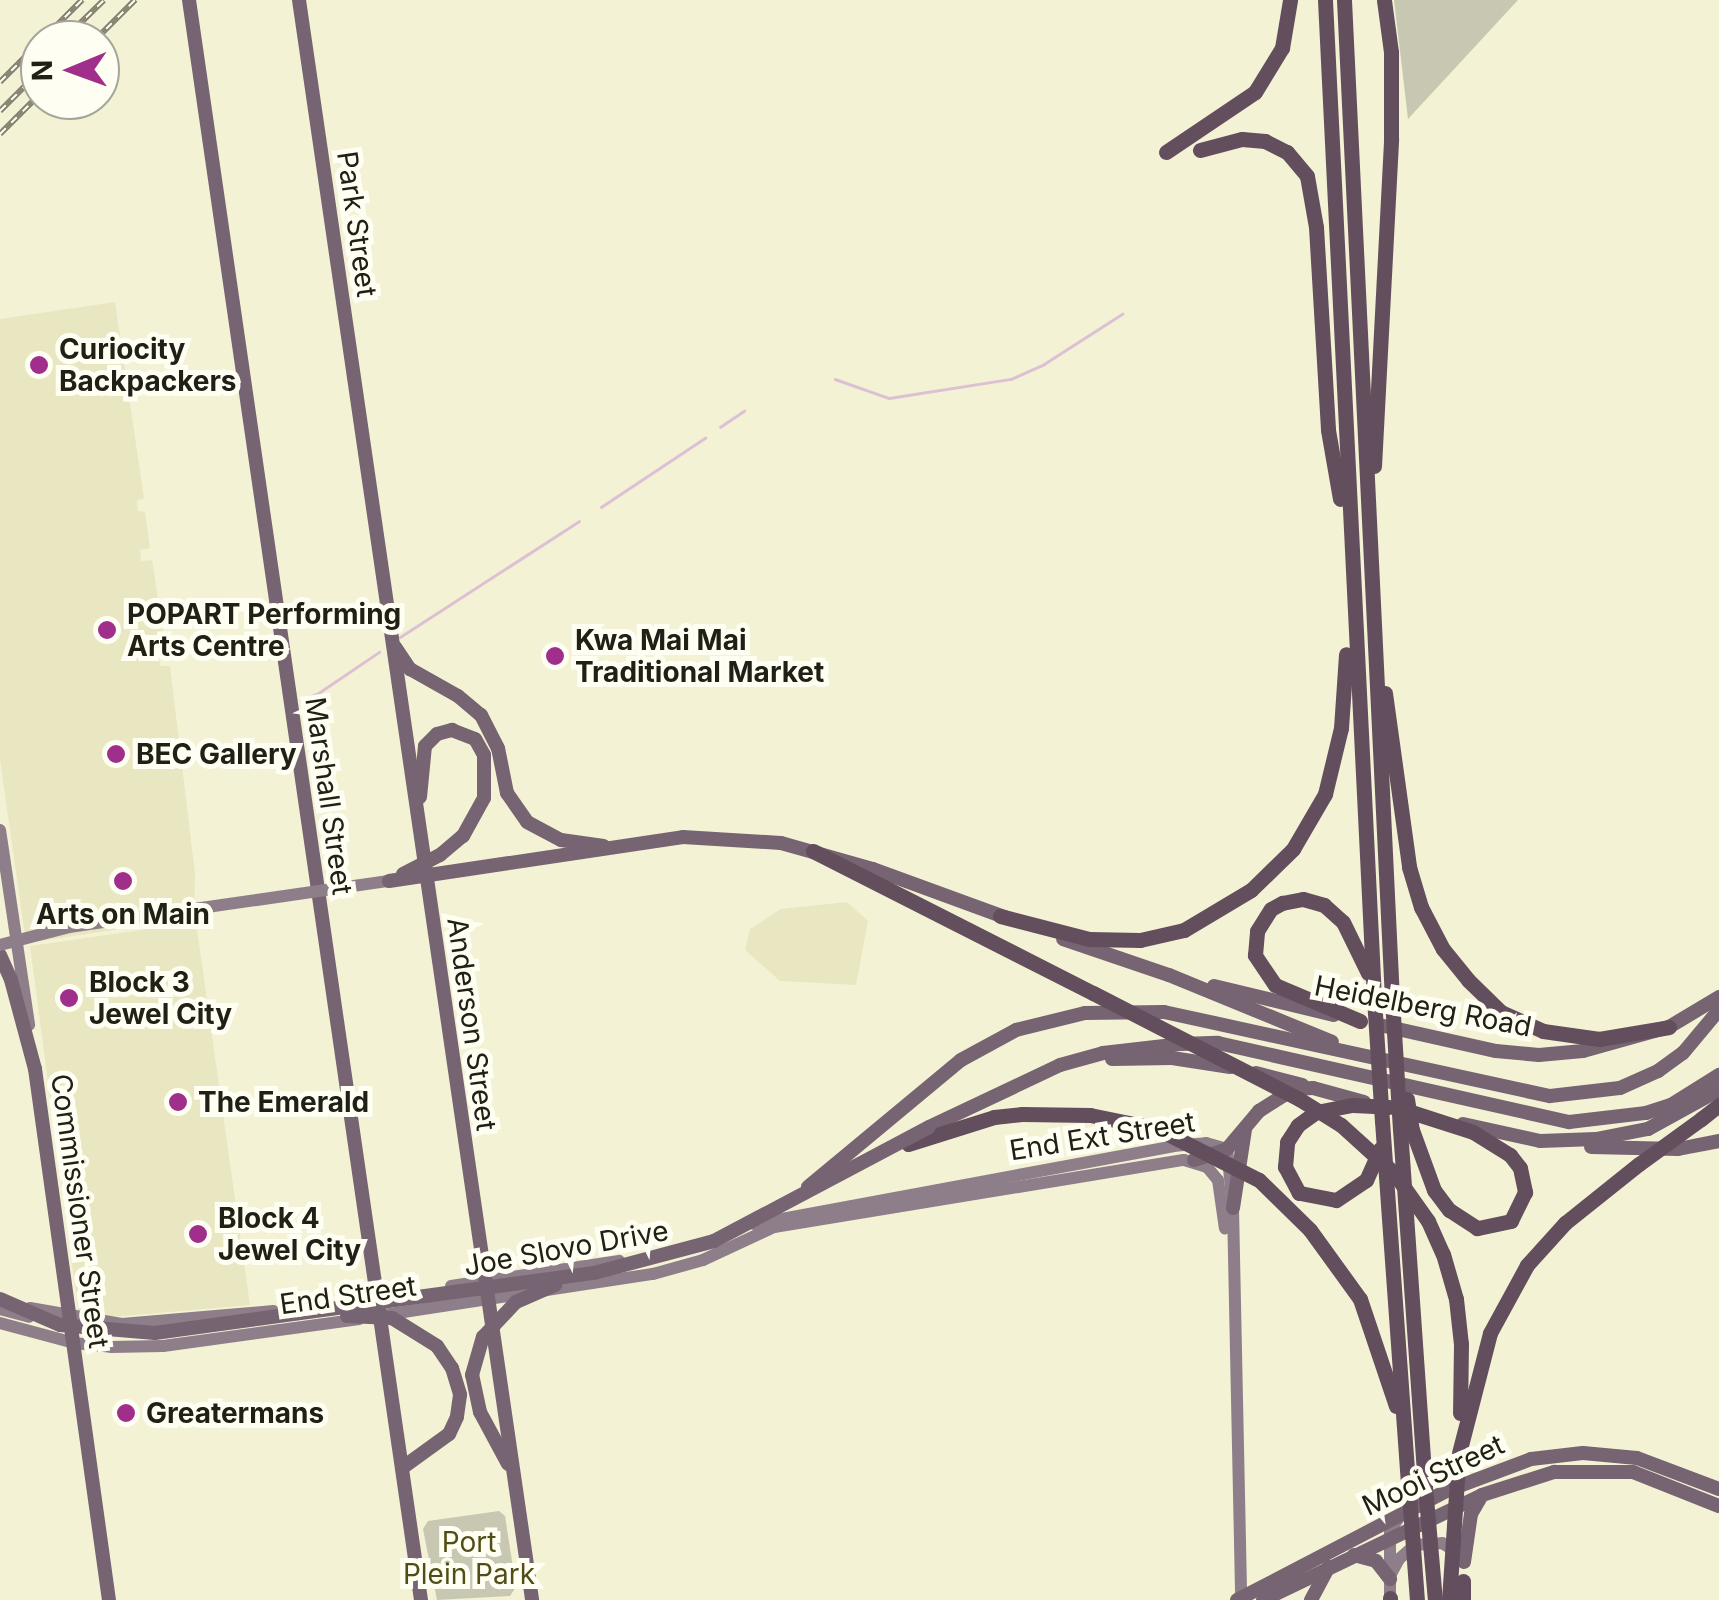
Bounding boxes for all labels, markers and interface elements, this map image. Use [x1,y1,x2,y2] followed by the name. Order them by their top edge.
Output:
[20,20,120,120] north arrow
[25,60,59,81] text: N
[330,149,384,299] street label: Park Street
[59,332,237,398] place label: Curiocity Backpackers
[28,354,50,376] marker: Curiocity Backpackers
[127,597,401,663] place label: POPART Performing Arts Centre
[96,619,118,641] marker: POPART Performing Arts Centre
[575,623,824,689] place label: Kwa Mai Mai Traditional Market
[544,645,566,667] marker: Kwa Mai Mai Traditional Market
[299,695,359,897] street label: Marshall Street
[136,737,297,771] place label: BEC Gallery
[105,743,127,765] marker: BEC Gallery
[112,870,134,892] marker: Arts on Main
[36,897,210,931] place label: Arts on Main
[440,915,504,1133] street label: Anderson Street
[89,965,232,1031] place label: Block 3 Jewel City
[1312,968,1534,1044] street label: Heidelberg Road
[58,987,80,1009] marker: Block 3 Jewel City
[44,1072,116,1350] street label: Commissioner Street
[198,1085,369,1119] place label: The Emerald
[167,1091,189,1113] marker: The Emerald
[1007,1105,1197,1167] street label: End Ext Street
[218,1201,361,1267] place label: Block 4 Jewel City
[461,1213,671,1283] street label: Joe Slovo Drive
[187,1223,209,1245] marker: Block 4 Jewel City
[278,1269,418,1321] street label: End Street
[146,1396,324,1430] place label: Greatermans
[115,1402,137,1424] marker: Greatermans
[1357,1428,1509,1522] street label: Mooi Street
[403,1525,535,1591] park label: Port Plein Park

